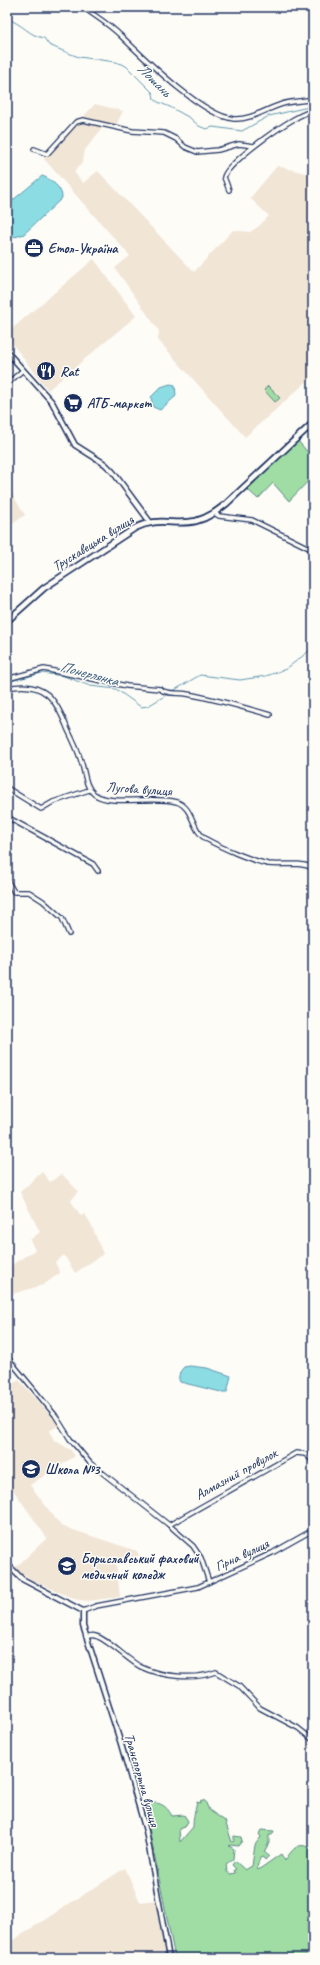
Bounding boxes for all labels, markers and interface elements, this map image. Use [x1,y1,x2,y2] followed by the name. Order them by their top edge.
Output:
[133,59,176,102] water label: Лошань
[23,237,45,259] office icon: Етол-Україна
[48,240,119,257] place label: Етол-Україна
[35,360,57,382] restaurant icon: Rat
[60,363,80,380] place label: Rat
[62,392,84,414] supermarket icon: АТБ-маркет
[87,395,152,412] place label: АТБ-маркет
[49,511,138,575] street label: Трускавецька вулиця
[58,657,121,691] water label: Понерлянка
[106,778,173,800] street label: Лугова вулиця
[192,1444,282,1503] street label: Алмазний провулок
[20,1458,42,1480] school or university icon: Школа №3
[45,1461,101,1478] place label: Школа №3
[212,1535,272,1575] street label: Гірна вулиця
[81,1550,200,1583] place label: Бориславський фаховий медичний коледж
[56,1555,78,1577] school or university icon: Бориславський фаховий медичний коледж
[121,1732,164,1830] street label: Транспортна вулиця

